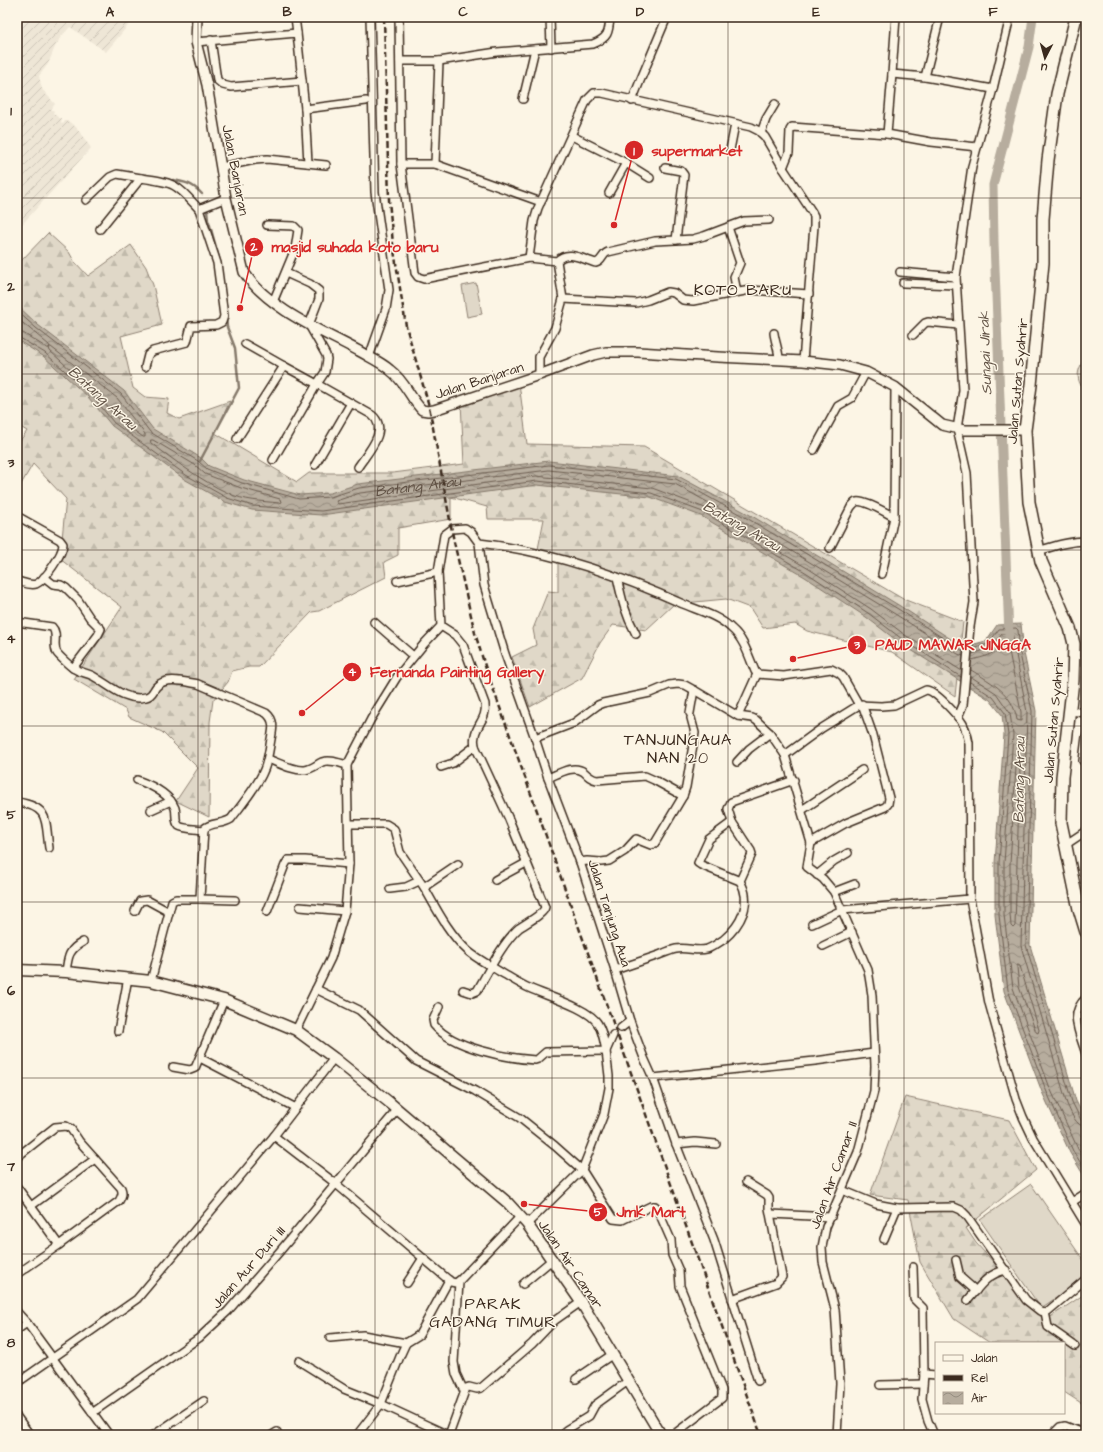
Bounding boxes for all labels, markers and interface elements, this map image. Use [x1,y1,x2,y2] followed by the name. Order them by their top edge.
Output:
[106,3,115,21] text: A
[282,3,292,21] text: B
[458,3,468,21] text: C
[636,3,645,21] text: D
[812,3,820,21] text: E
[988,3,998,21] text: F
[1025,38,1065,78] north arrow
[1040,60,1049,75] text: U
[10,102,12,120] text: 1
[216,123,254,217] street label: Jalan Banjaran
[624,137,751,164] callout: supermarket
[652,141,743,162] text: supermarket
[633,143,635,160] text: 1
[244,233,447,260] callout: masjid suhada koto baru
[271,237,439,258] text: masjid suhada koto baru
[250,239,258,256] text: 2
[6,278,15,296] text: 2
[694,279,792,301] district label: KOTO BARU
[974,310,998,395] water label: Sungai Jirak
[1003,317,1033,445] street label: Jalan Sutan Syahrir
[432,357,526,405] street label: Jalan Banjaran
[63,362,143,437] water label: Batang Arau
[7,454,15,472] text: 3
[374,471,463,502] water label: Batang Arau
[699,496,786,559] water label: Batang Arau
[7,630,16,648] text: 4
[847,631,1039,658] callout: PAUD MAWAR JINGGA
[875,635,1031,656] text: PAUD MAWAR JINGGA
[853,637,861,654] text: 3
[1039,656,1069,784] street label: Jalan Sutan Syahrir
[342,658,552,685] callout: Fernanda Painting Gallery
[370,662,545,685] text: Fernanda Painting Gallery
[348,664,357,681] text: 4
[624,729,732,769] district label: TANJUNGAUA NAN 20
[1008,735,1032,823] water label: Batang Arau
[6,806,16,824] text: 5
[582,857,636,970] street label: Jalan Tanjung Aua
[7,982,16,1000] text: 6
[805,1119,863,1232] street label: Jalan Air Camar II
[6,1158,16,1176] text: 7
[588,1198,693,1225] callout: Jmk Mart
[615,1202,687,1223] text: Jmk Mart
[594,1204,603,1221] text: 5
[533,1216,608,1313] street label: Jalan Air Camar
[207,1222,290,1313] street label: Jalan Aur Duri III
[429,1293,557,1333] district label: PARAK GADANG TIMUR
[7,1334,16,1352] text: 8
[935,1342,1065,1414] legend
[971,1350,997,1367] text: Jalan
[971,1370,988,1387] text: Rel
[971,1390,988,1407] text: Air

